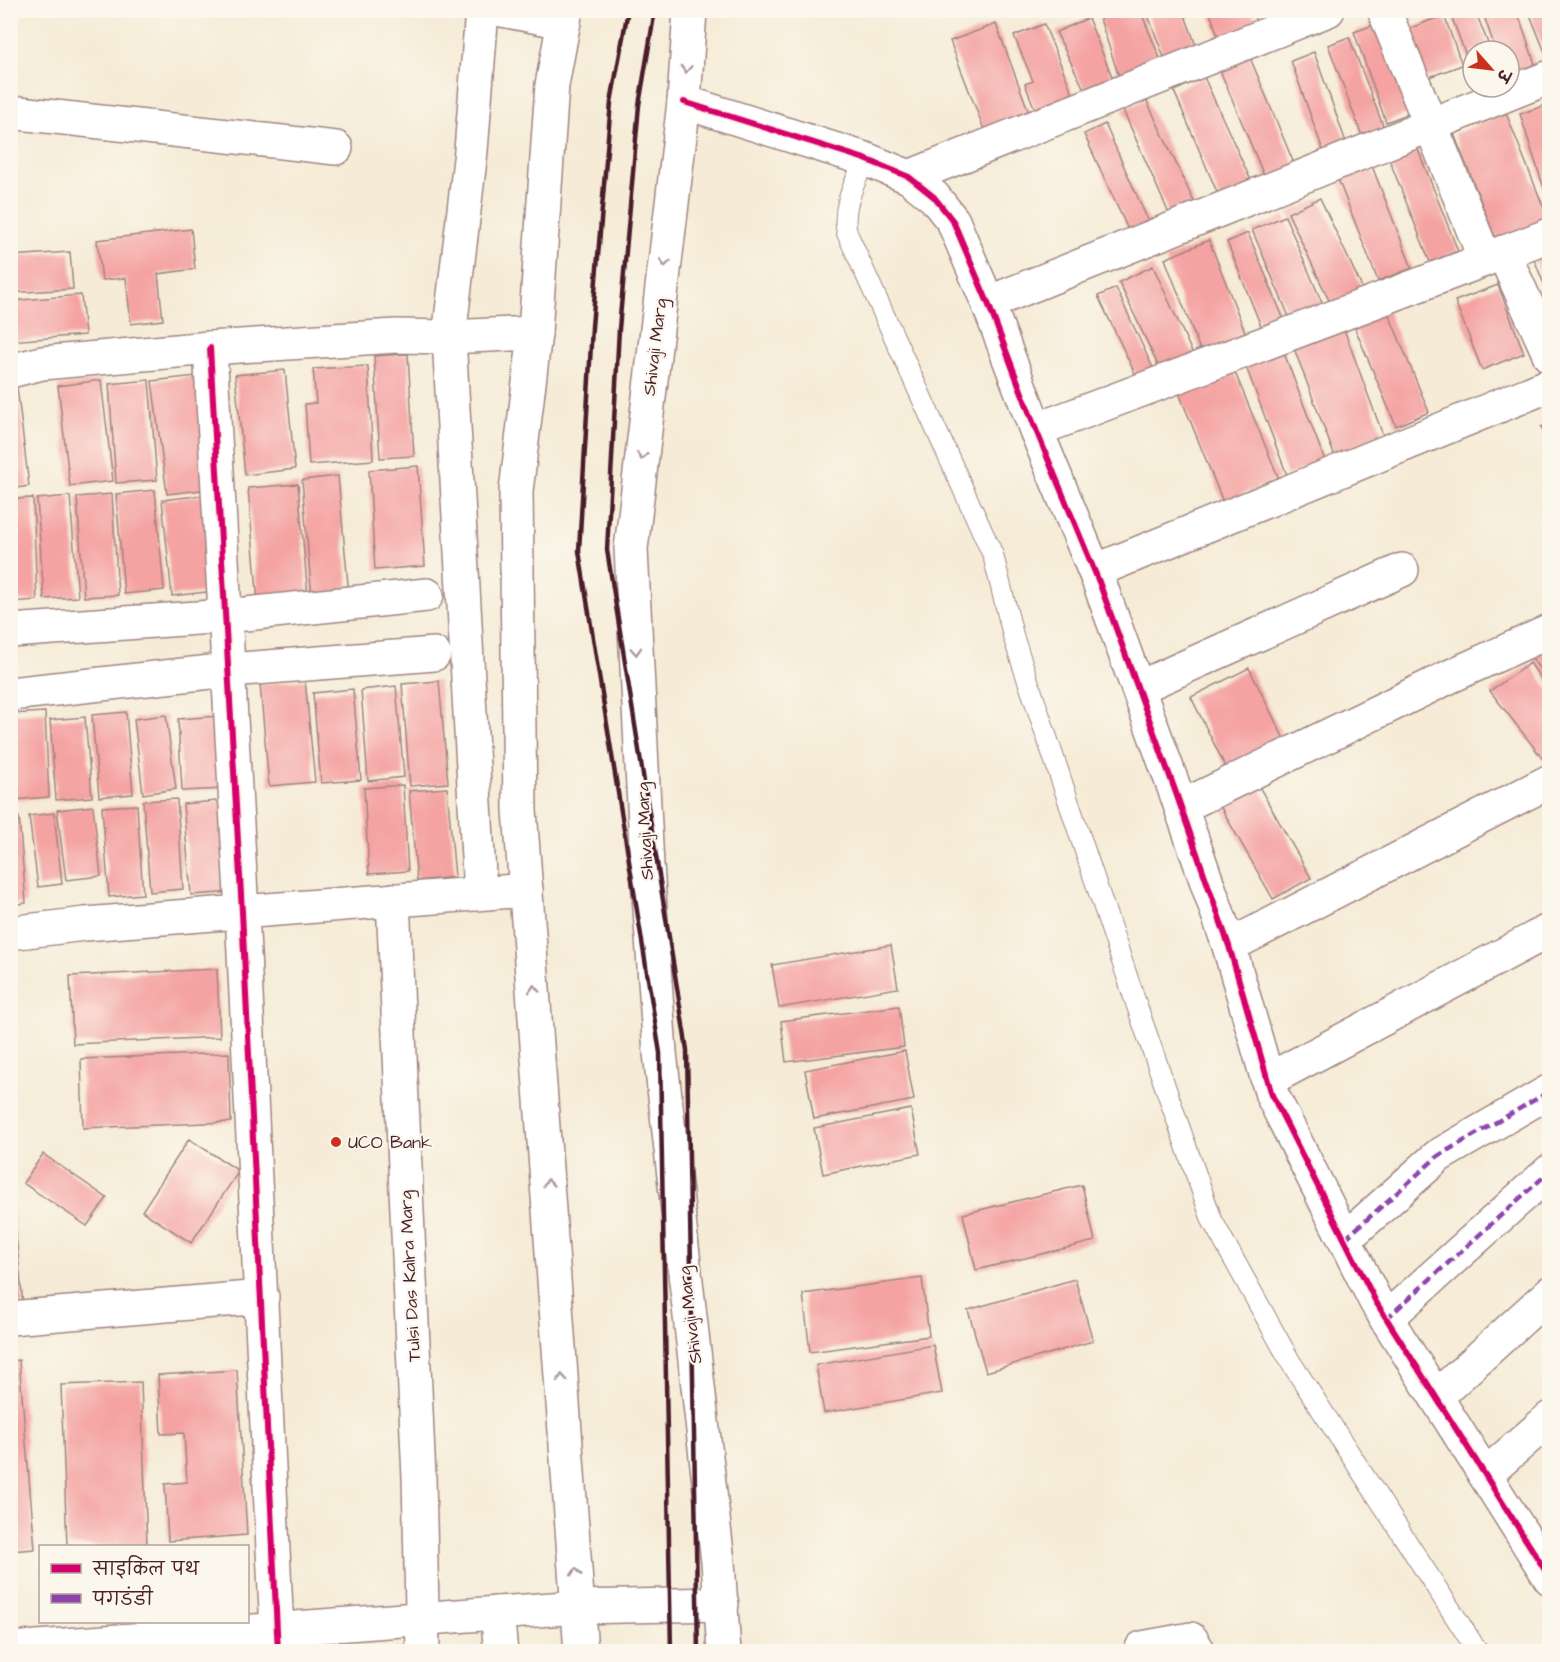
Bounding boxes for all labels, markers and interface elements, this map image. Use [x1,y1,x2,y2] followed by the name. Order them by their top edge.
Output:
[1461,39,1521,99] north arrow
[680,64,693,73] one-way arrow
[1491,64,1517,87] text: उ
[659,258,672,267] one-way arrow
[637,297,674,397] street label: Shivaji Marg
[636,452,649,461] one-way arrow
[629,646,642,655] one-way arrow
[630,781,661,881] street label: Shivaji Marg
[527,984,540,993] one-way arrow
[348,1130,432,1155] place label: UCO Bank
[329,1135,343,1149] marker: UCO Bank
[541,1179,554,1188] one-way arrow
[393,1190,428,1362] street label: Tulsi Das Kalra Marg
[672,1265,709,1365] street label: Shivaji Marg
[555,1373,568,1382] one-way arrow
[39,1545,249,1623] legend
[92,1555,201,1582] text: साइकिल पथ
[569,1568,582,1577] one-way arrow
[92,1585,153,1612] text: पगडंडी

